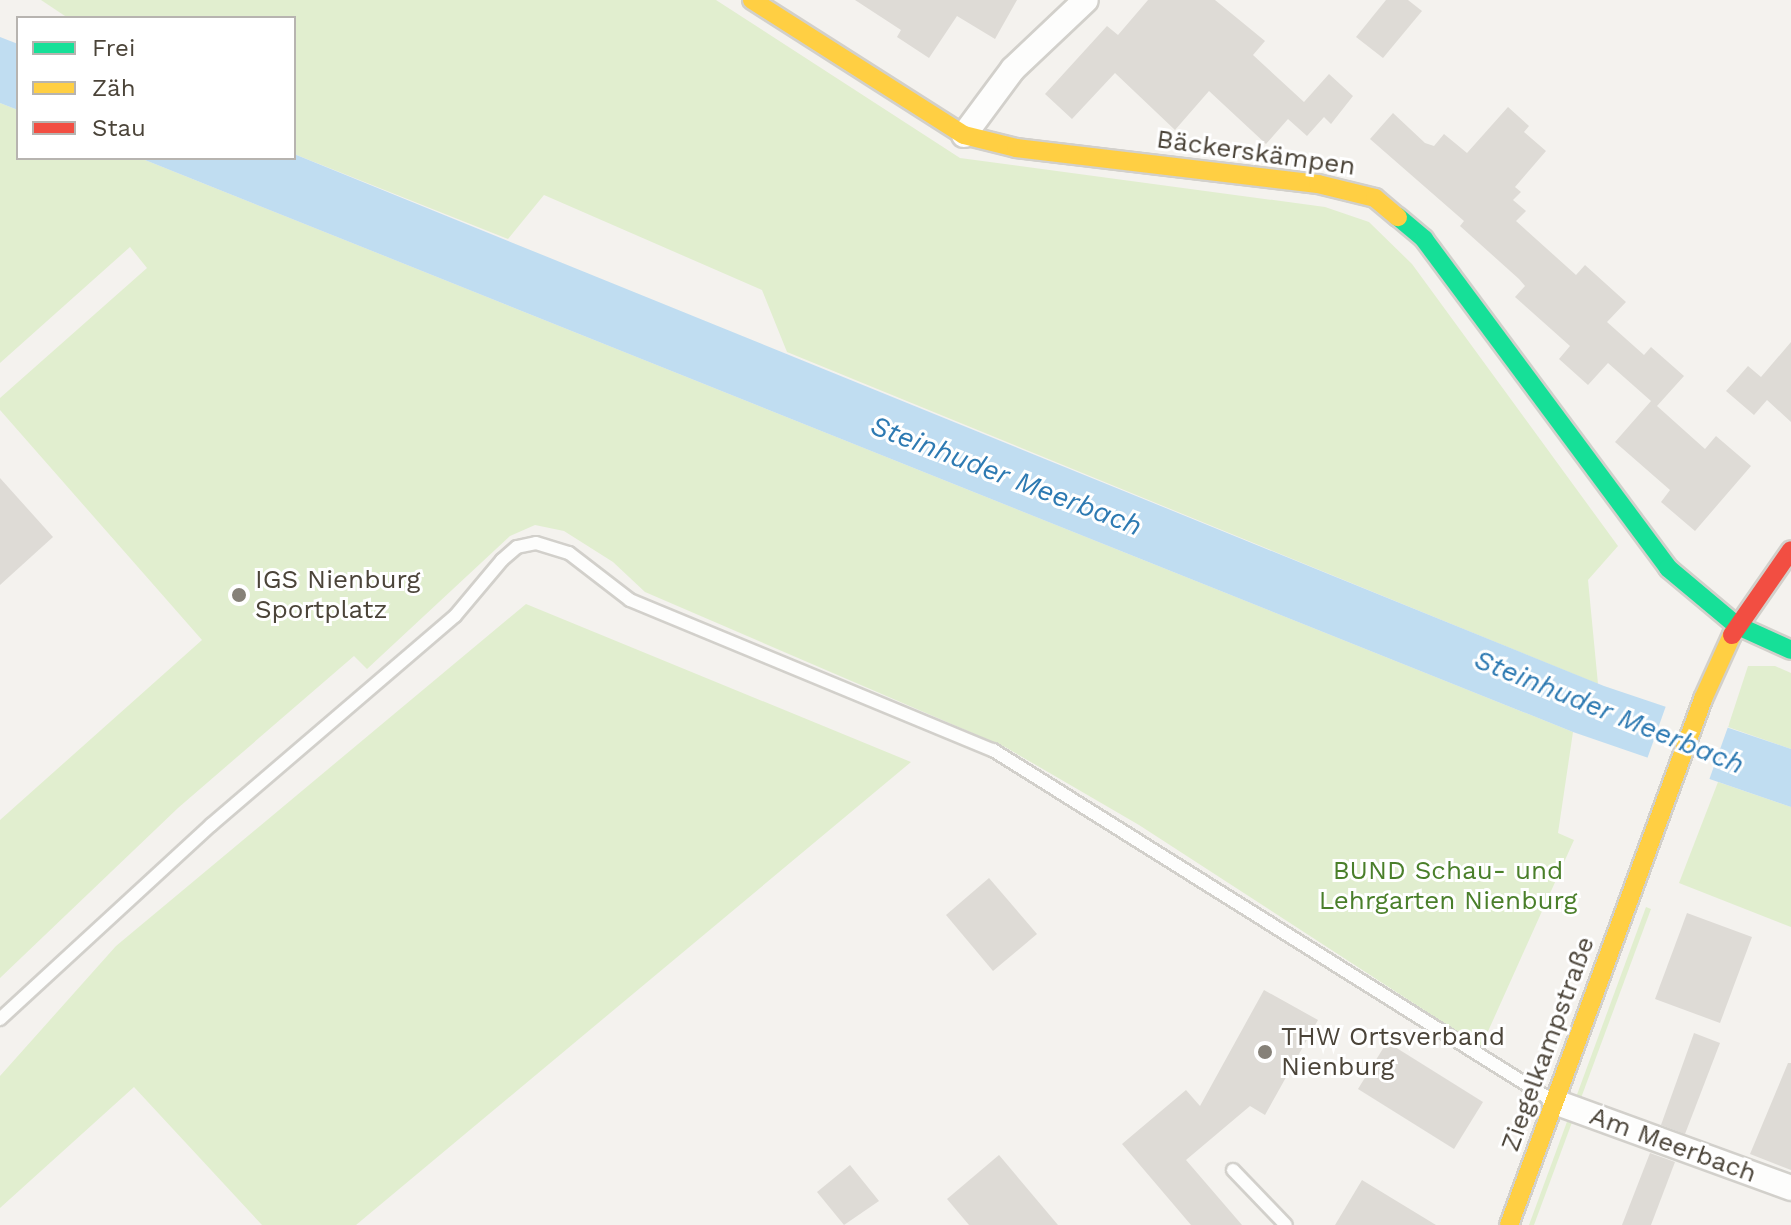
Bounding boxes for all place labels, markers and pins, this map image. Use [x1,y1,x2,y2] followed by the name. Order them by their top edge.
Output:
[255,564,420,626] place label: IGS Nienburg Sportplatz
[230,586,248,604] marker: IGS Nienburg Sportplatz
[1281,1021,1506,1082] place label: THW Ortsverband Nienburg
[1256,1043,1274,1061] marker: THW Ortsverband Nienburg

